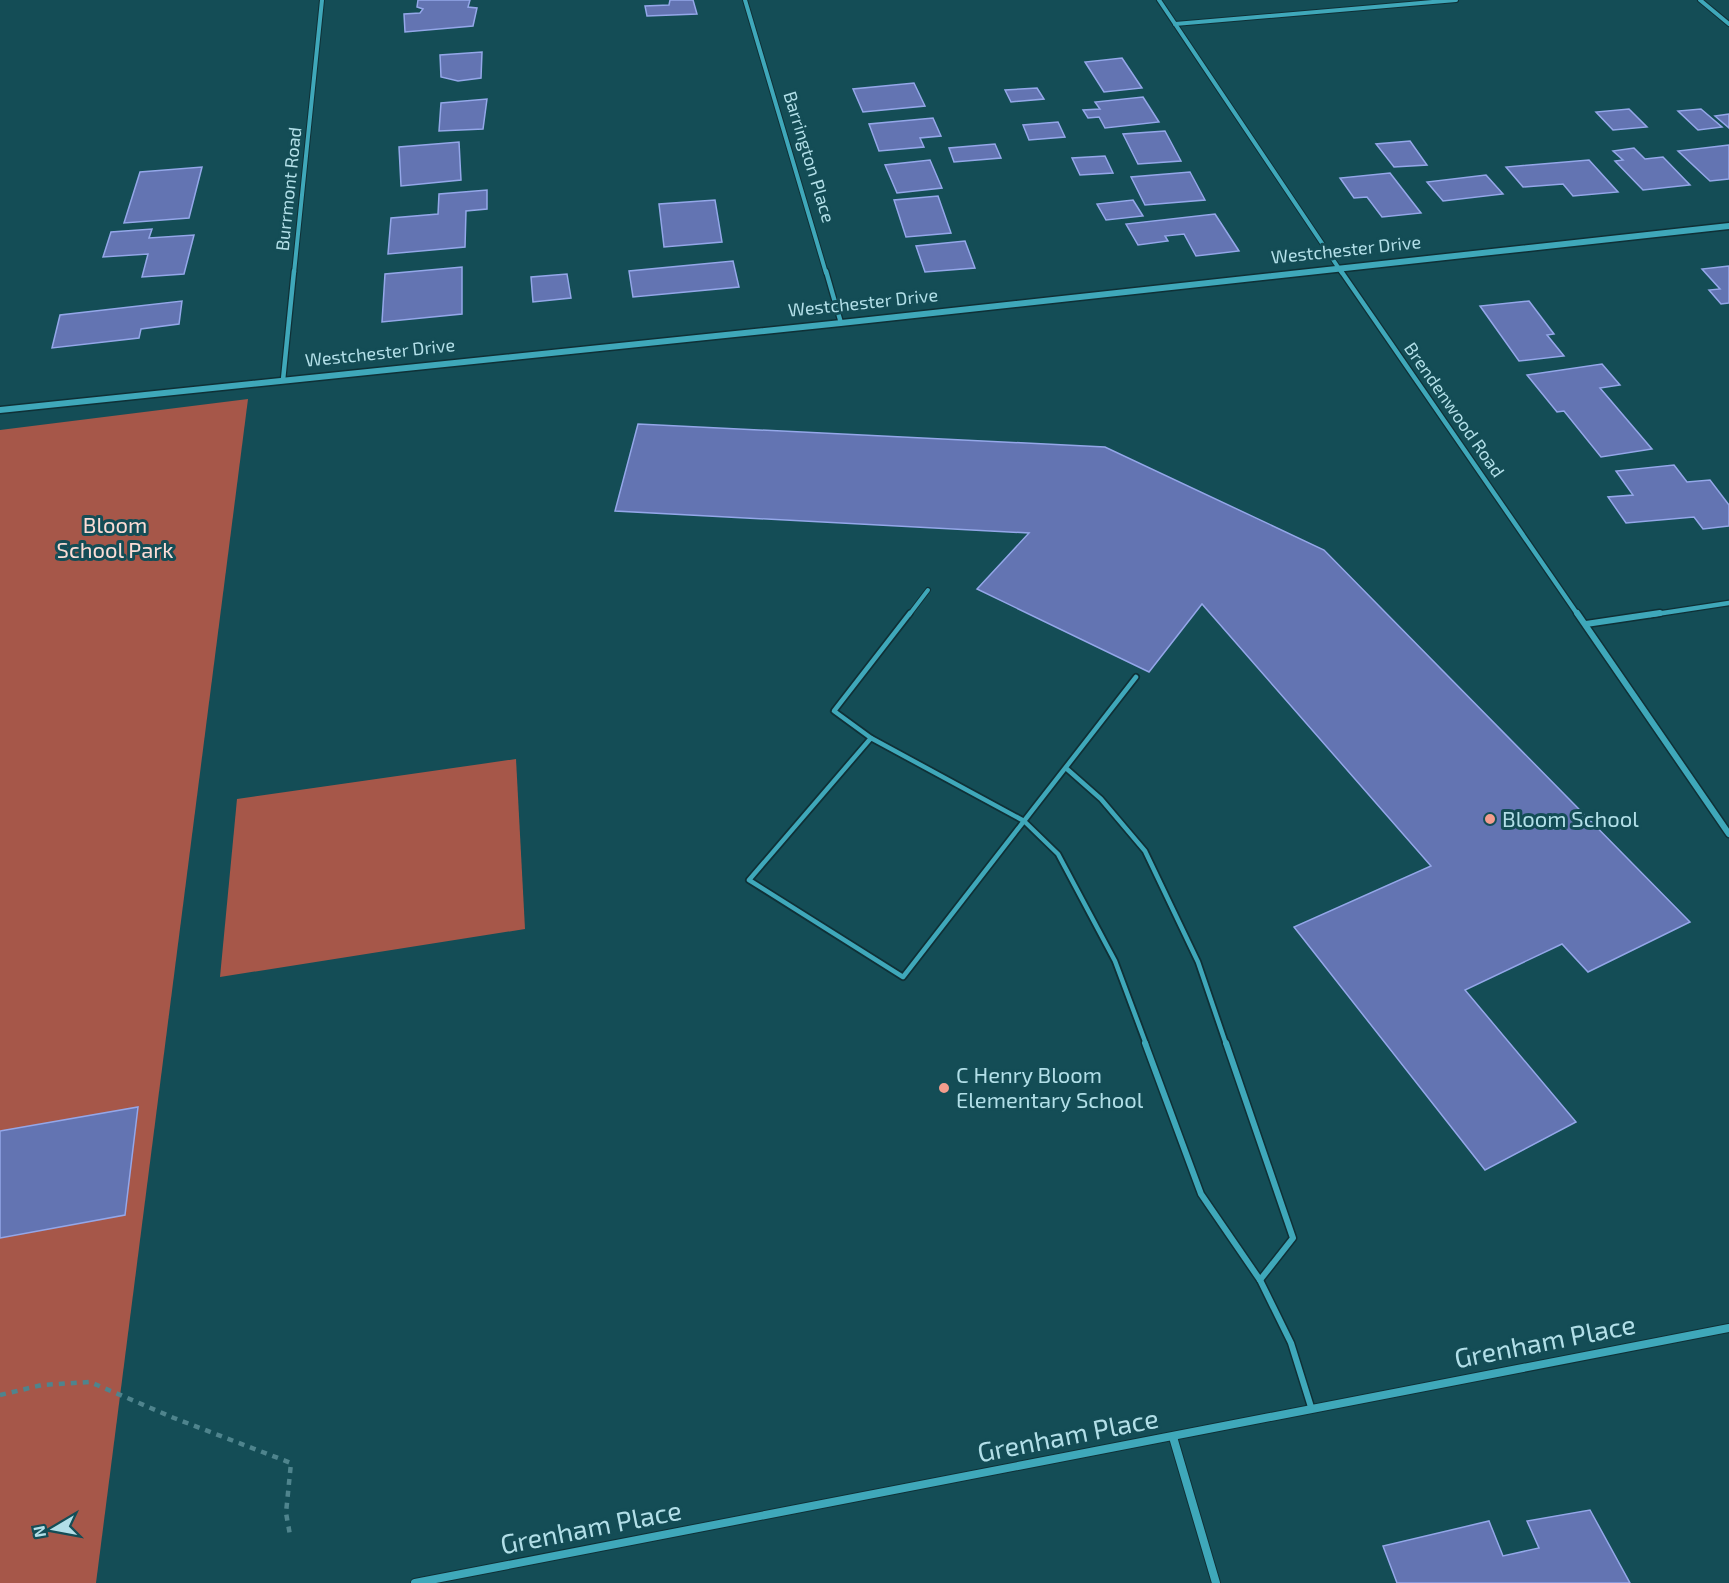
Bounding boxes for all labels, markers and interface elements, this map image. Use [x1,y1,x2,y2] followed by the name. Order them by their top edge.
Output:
[780,88,840,225] street label: Barrington Place
[271,126,305,252] street label: Burrmont Road
[1270,230,1422,268] street label: Westchester Drive
[787,283,939,321] street label: Westchester Drive
[304,333,456,371] street label: Westchester Drive
[1400,338,1510,481] street label: Brendenwood Road
[57,511,173,562] park label: Bloom School Park
[1502,805,1639,831] place label: Bloom School
[1483,812,1497,826] marker: Bloom School
[956,1061,1144,1112] place label: C Henry Bloom Elementary School
[937,1081,951,1095] marker: C Henry Bloom Elementary School
[1451,1307,1638,1373] street label: Grenham Place
[974,1401,1161,1467] street label: Grenham Place
[497,1493,684,1559] street label: Grenham Place
[24,1499,84,1559] north arrow
[28,1524,49,1539] text: N

